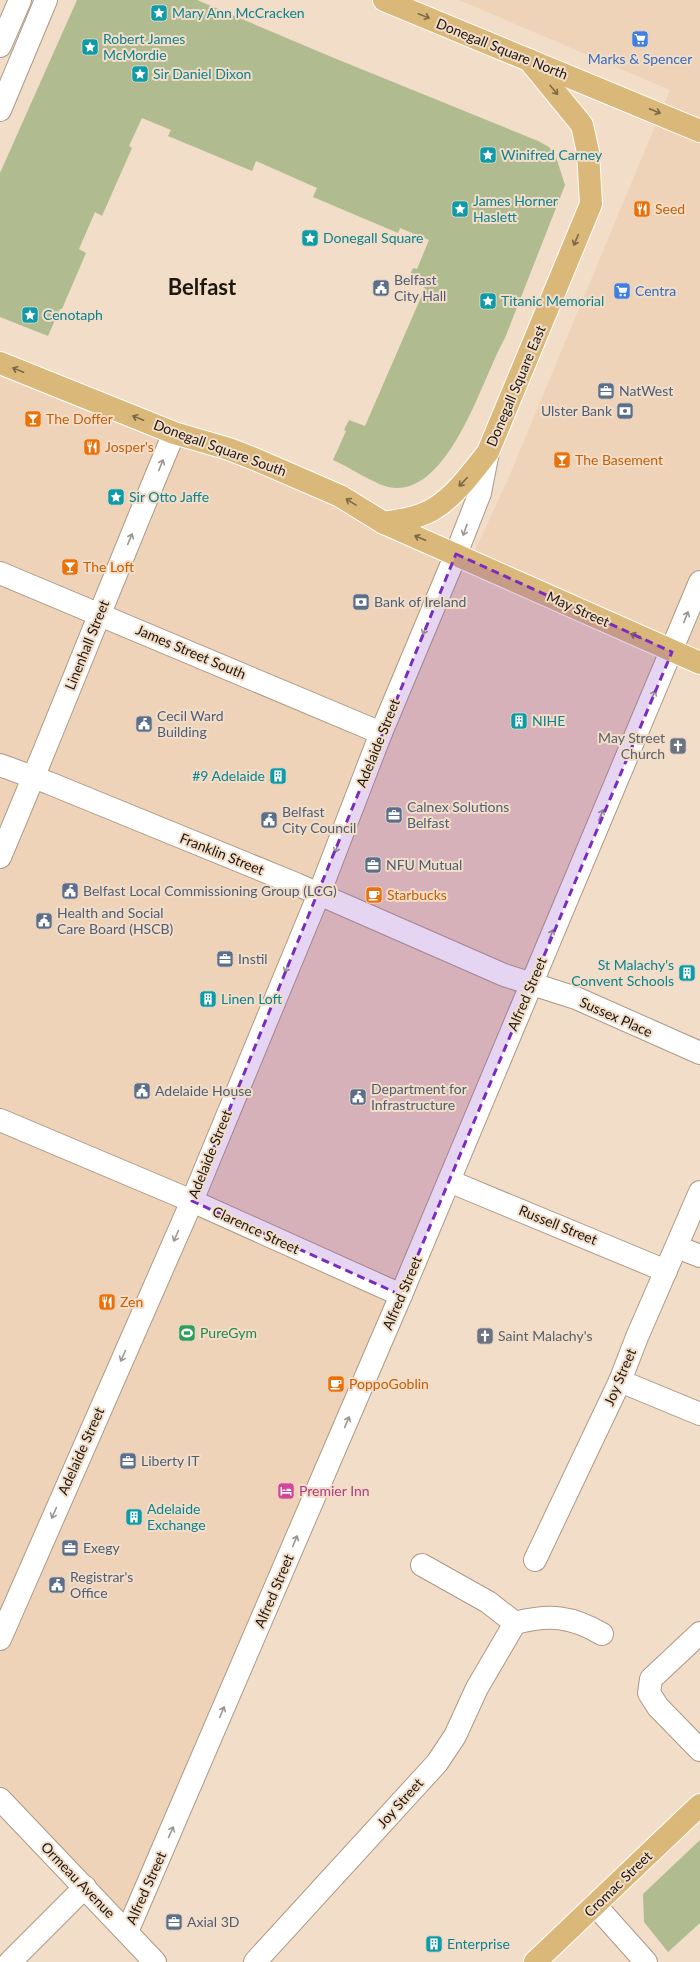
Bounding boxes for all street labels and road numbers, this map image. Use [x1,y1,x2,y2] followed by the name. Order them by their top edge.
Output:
[434,14,570,83] street label: Donegall Square North
[482,323,549,449] street label: Donegall Square East
[151,416,289,479] street label: Donegall Square South
[544,587,612,630] street label: May Street
[61,597,112,692] street label: Linenhall Street
[134,621,249,682] street label: James Street South
[352,696,403,790] street label: Adelaide Street
[178,829,267,878] street label: Franklin Street
[503,955,550,1033] street label: Alfred Street
[577,993,655,1040] street label: Sussex Place
[184,1107,235,1201] street label: Adelaide Street
[517,1201,600,1248] street label: Russell Street
[210,1202,302,1257] street label: Clarence Street
[378,1254,425,1332] street label: Alfred Street
[600,1346,639,1408] street label: Joy Street
[54,1404,107,1497] street label: Adelaide Street
[250,1552,297,1630] street label: Alfred Street
[373,1774,426,1831] street label: Joy Street
[38,1838,119,1921] street label: Ormeau Avenue
[580,1847,655,1920] street label: Cromac Street
[122,1849,169,1927] street label: Alfred Street

